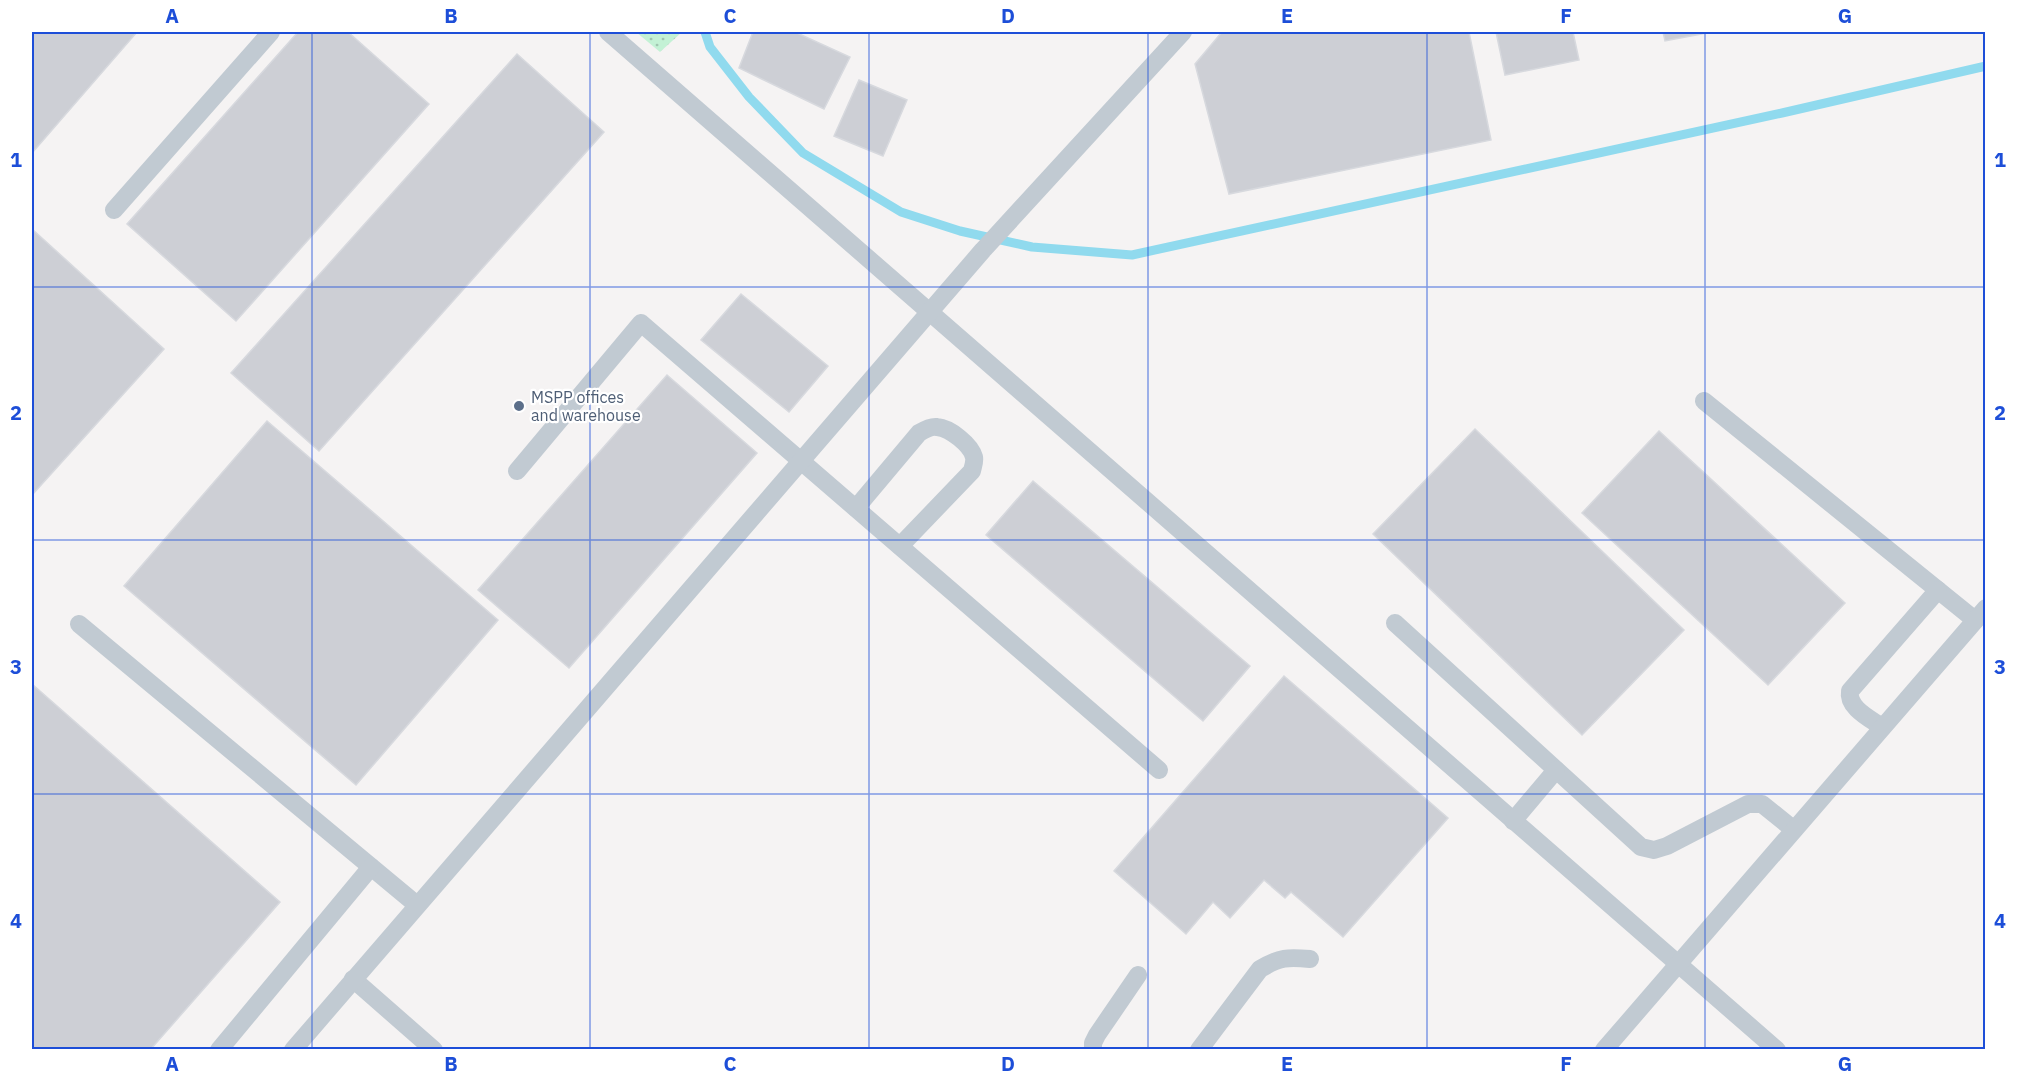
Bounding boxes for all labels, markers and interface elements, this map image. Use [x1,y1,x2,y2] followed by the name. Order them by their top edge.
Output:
[165,2,179,29] text: A
[444,2,458,29] text: B
[723,2,737,29] text: C
[1001,2,1015,29] text: D
[1281,2,1293,29] text: E
[1560,2,1572,29] text: F
[1838,2,1852,29] text: G
[10,146,22,173] text: 1
[1994,146,2006,173] text: 1
[531,387,641,425] place label: MSPP offices and warehouse
[10,399,22,426] text: 2
[512,399,526,413] marker: MSPP offices and warehouse
[1994,399,2006,426] text: 2
[10,653,22,680] text: 3
[1994,653,2006,680] text: 3
[10,907,22,934] text: 4
[1994,907,2006,934] text: 4
[165,1050,179,1077] text: A
[444,1050,458,1077] text: B
[723,1050,737,1077] text: C
[1001,1050,1015,1077] text: D
[1281,1050,1293,1077] text: E
[1560,1050,1572,1077] text: F
[1838,1050,1852,1077] text: G

